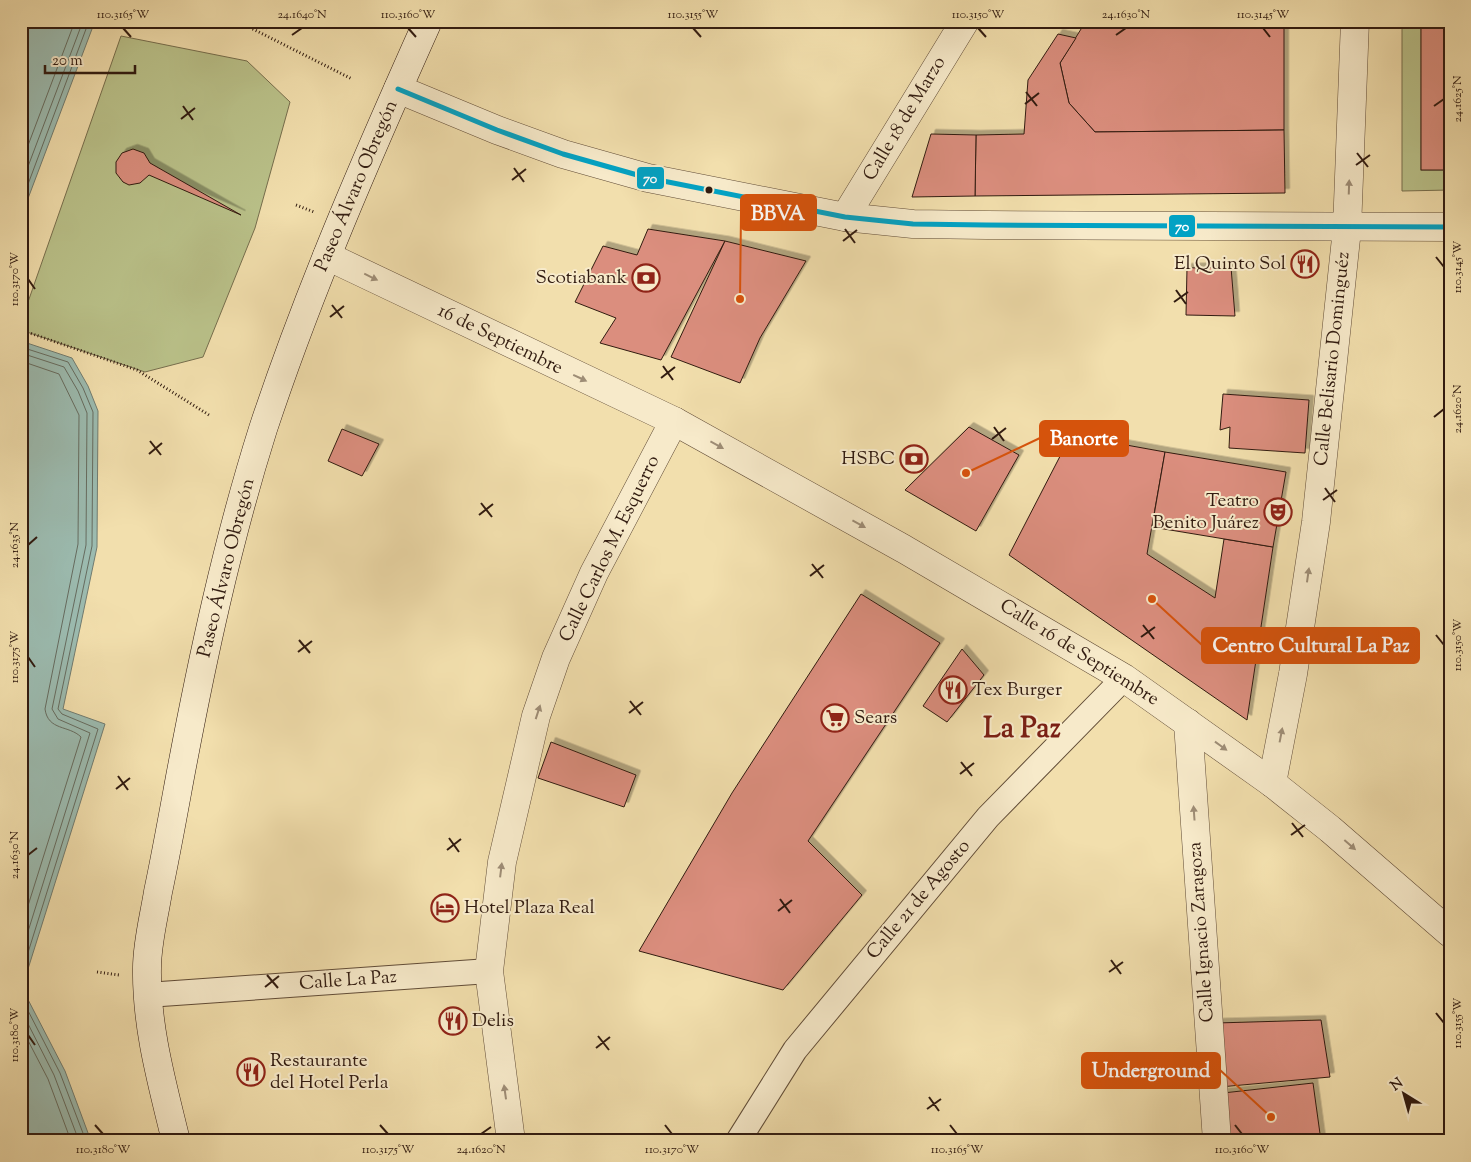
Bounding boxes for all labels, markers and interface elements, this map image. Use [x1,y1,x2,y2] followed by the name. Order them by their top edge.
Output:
[97,6,150,24] text: 110.3165°W
[277,6,327,24] text: 24.1640°N
[381,6,436,24] text: 110.3160°W
[668,6,719,24] text: 110.3155°W
[952,6,1005,24] text: 110.3150°W
[1102,6,1151,24] text: 24.1630°N
[1237,6,1290,24] text: 110.3145°W
[45,42,135,74] scale bar
[52,51,83,72] text: 20 m
[857,52,953,186] street label: Calle 18 de Marzo
[1449,75,1467,123] text: 24.1625°N
[309,96,405,276] street label: Paseo Álvaro Obregón
[636,166,665,190] line badge: 70
[643,170,658,190] text: 70
[1345,179,1353,195] one-way arrow
[704,185,714,195] unlabelled marker
[741,195,816,230] callout: BBVA
[751,201,806,230] text: BBVA
[1168,214,1196,238] line badge: 70
[1175,218,1190,238] text: 70
[1449,240,1467,293] text: 110.3145°W
[1290,249,1320,279] restaurant icon: El Quinto Sol
[6,251,24,306] text: 110.3170°W
[1174,251,1286,278] place label: El Quinto Sol
[1308,251,1358,467] street label: Calle Belisario Dominguéz
[631,263,661,293] bank icon: Scotiabank
[536,265,628,292] place label: Scotiabank
[364,273,378,281] one-way arrow
[433,298,567,382] street label: 16 de Septiembre
[573,374,588,382] one-way arrow
[1449,384,1467,434] text: 24.1620°N
[1040,421,1128,456] callout: Banorte
[1050,426,1118,455] text: Banorte
[710,441,724,449] one-way arrow
[899,444,929,474] bank icon: HSBC
[841,446,895,473] place label: HSBC
[553,451,667,647] street label: Calle Carlos M. Esquerro
[192,476,262,660] street label: Paseo Álvaro Obregón
[1153,488,1259,537] place label: Teatro Benito Juárez
[1263,497,1293,527] theatre icon: Teatro Benito Juárez
[853,519,866,528] one-way arrow
[6,521,24,568] text: 24.1635°N
[1305,567,1313,583] one-way arrow
[994,593,1164,713] street label: Calle 16 de Septiembre
[1449,618,1467,671] text: 110.3150°W
[1202,628,1419,663] callout: Centro Cultural La Paz
[6,630,24,683] text: 110.3175°W
[1212,633,1410,662] text: Centro Cultural La Paz
[938,675,968,705] restaurant icon: Tex Burger
[972,677,1062,704] place label: Tex Burger
[820,703,850,733] supermarket icon: Sears
[534,704,542,719] one-way arrow
[854,705,897,732] place label: Sears
[983,709,1061,751] district label: La Paz
[1278,727,1286,743] one-way arrow
[1214,741,1228,751] one-way arrow
[1190,805,1198,821] one-way arrow
[6,830,24,879] text: 24.1630°N
[861,834,977,966] street label: Calle 21 de Agosto
[1343,840,1356,851] one-way arrow
[1182,841,1222,1023] street label: Calle Ignacio Zaragoza
[497,862,505,878] one-way arrow
[430,893,460,923] hotel icon: Hotel Plaza Real
[464,895,595,922] place label: Hotel Plaza Real
[298,964,398,998] street label: Calle La Paz
[1449,997,1467,1048] text: 110.3155°W
[438,1006,468,1036] restaurant icon: Delis
[6,1007,24,1062] text: 110.3180°W
[472,1008,514,1035] place label: Delis
[270,1048,389,1097] place label: Restaurante del Hotel Perla
[1082,1053,1220,1088] callout: Underground
[236,1057,266,1087] restaurant icon: Restaurante del Hotel Perla
[1092,1058,1211,1087] text: Underground
[1378,1070,1428,1120] north arrow
[1387,1074,1408,1097] text: N
[501,1084,509,1100] one-way arrow
[76,1141,131,1159] text: 110.3180°W
[362,1141,415,1159] text: 110.3175°W
[456,1141,506,1159] text: 24.1620°N
[645,1141,700,1159] text: 110.3170°W
[931,1141,984,1159] text: 110.3165°W
[1215,1141,1270,1159] text: 110.3160°W

